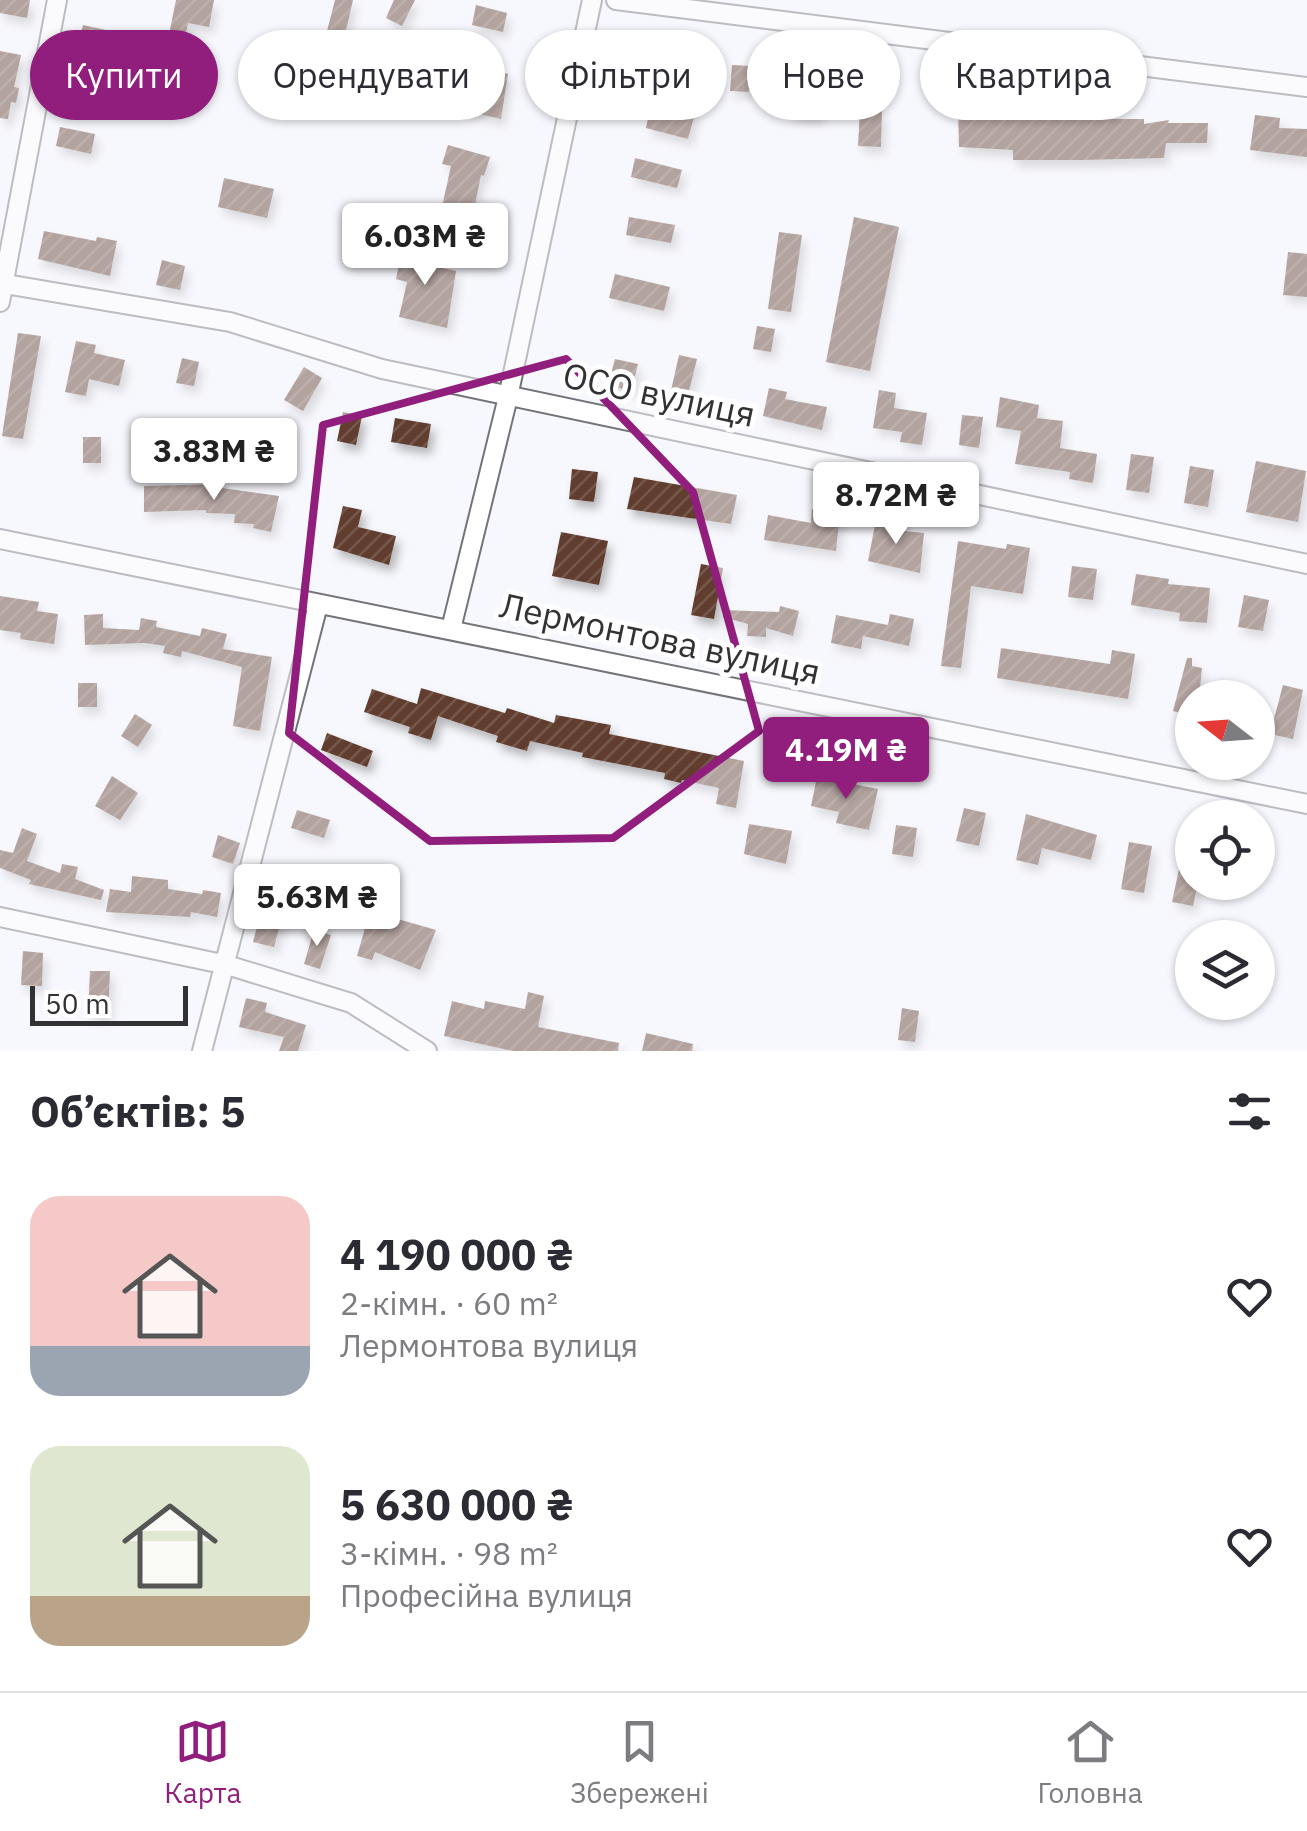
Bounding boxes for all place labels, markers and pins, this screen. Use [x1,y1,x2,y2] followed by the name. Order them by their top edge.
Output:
[333,203,517,288] pin: 6.03M ₴
[122,418,306,503] pin: 3.83M ₴
[804,462,988,547] pin: 8.72M ₴
[754,717,938,802] pin: 4.19M ₴
[225,864,409,949] pin: 5.63M ₴

